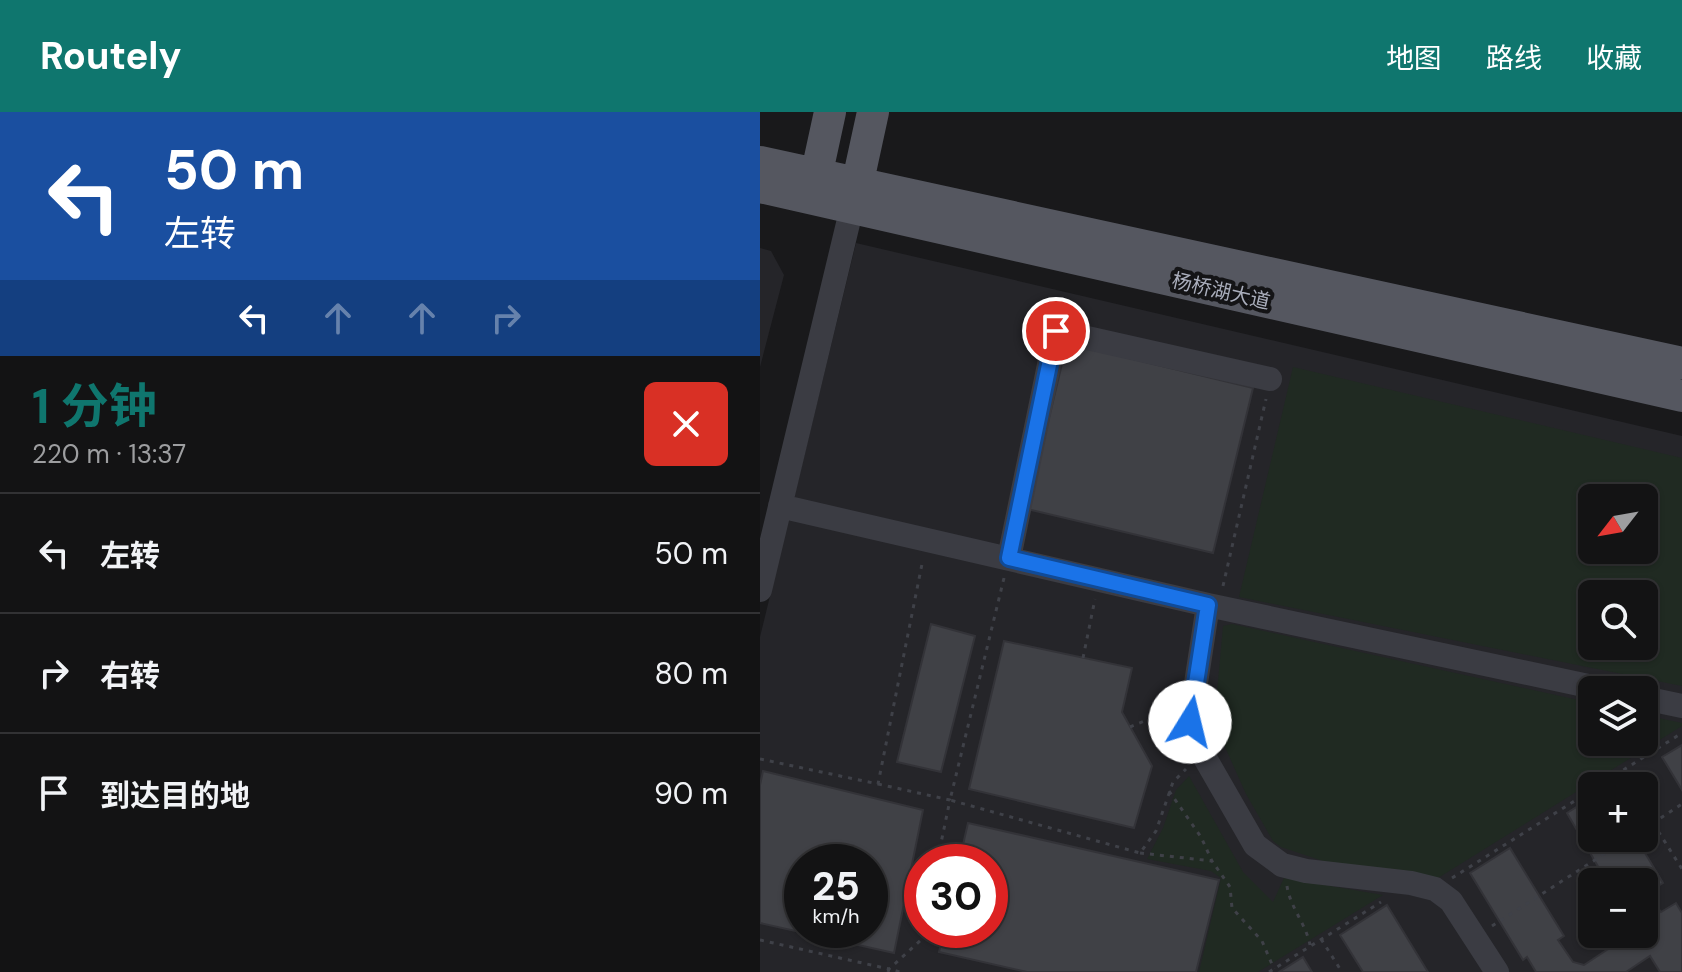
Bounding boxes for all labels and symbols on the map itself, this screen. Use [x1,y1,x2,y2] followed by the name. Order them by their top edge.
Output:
[1169,267,1273,315] street label: 杨桥湖大道
[1022,297,1090,365] pin
[1578,484,1658,564] north arrow
[1148,680,1232,764] position arrow
[904,844,1008,948] speed limit sign: 30

